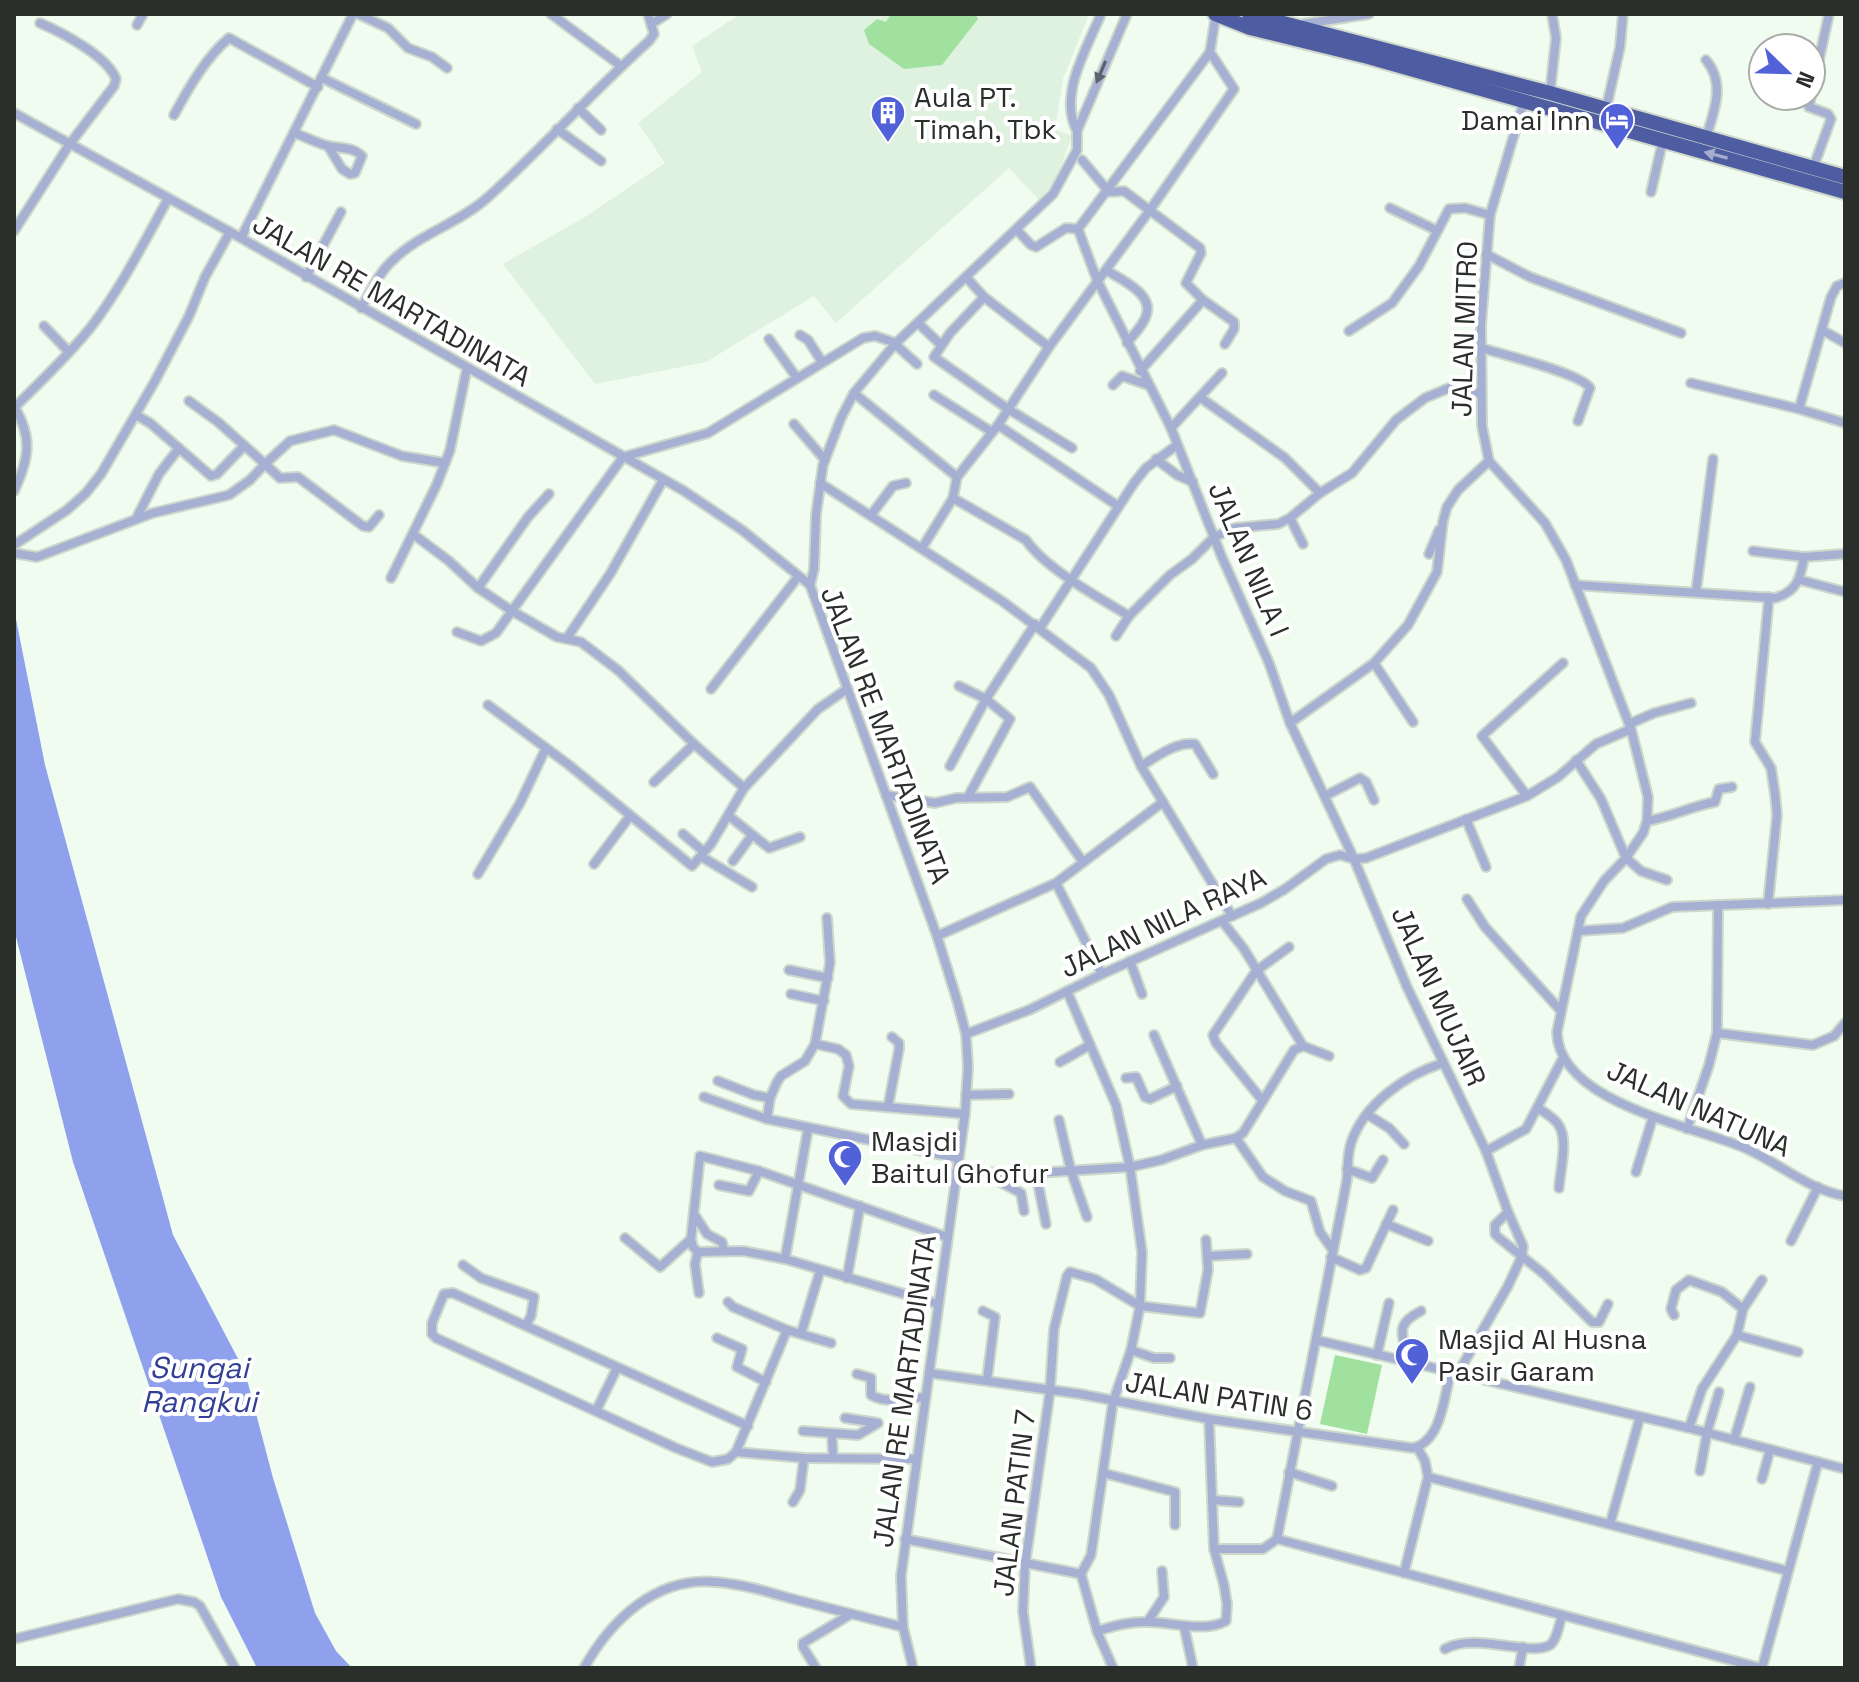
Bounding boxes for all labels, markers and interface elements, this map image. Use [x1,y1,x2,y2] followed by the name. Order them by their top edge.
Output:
[1747,32,1827,112] north arrow
[1094,60,1108,84] one-way arrow
[1790,68,1821,92] text: N
[914,79,1057,147] place label: Aula PT. Timah, Tbk
[869,94,907,144] building icon: Aula PT. Timah, Tbk
[1598,101,1636,151] hotel icon: Damai Inn
[1461,102,1591,138] place label: Damai Inn
[1704,148,1729,160] one-way arrow
[246,206,538,394] street label: JALAN RE MARTADINATA
[1443,240,1485,418] street label: JALAN MITRO
[1200,476,1298,642] street label: JALAN NILA I
[813,581,959,889] street label: JALAN RE MARTADINATA
[1054,859,1272,985] street label: JALAN NILA RAYA
[1383,901,1495,1091] street label: JALAN MUJAIR
[1601,1051,1797,1165] street label: JALAN NATUNA
[871,1123,1049,1191] place label: Masjdi Baitul Ghofur
[826,1138,864,1188] mosque icon: Masjdi Baitul Ghofur
[864,1232,944,1550] street label: JALAN RE MARTADINATA
[1438,1321,1647,1389] place label: Masjid Al Husna Pasir Garam
[1393,1336,1431,1386] mosque icon: Masjid Al Husna Pasir Garam
[141,1348,260,1421] water label: Sungai Rangkui
[1123,1363,1315,1429] street label: JALAN PATIN 6
[985,1408,1043,1598] street label: JALAN PATIN 7

